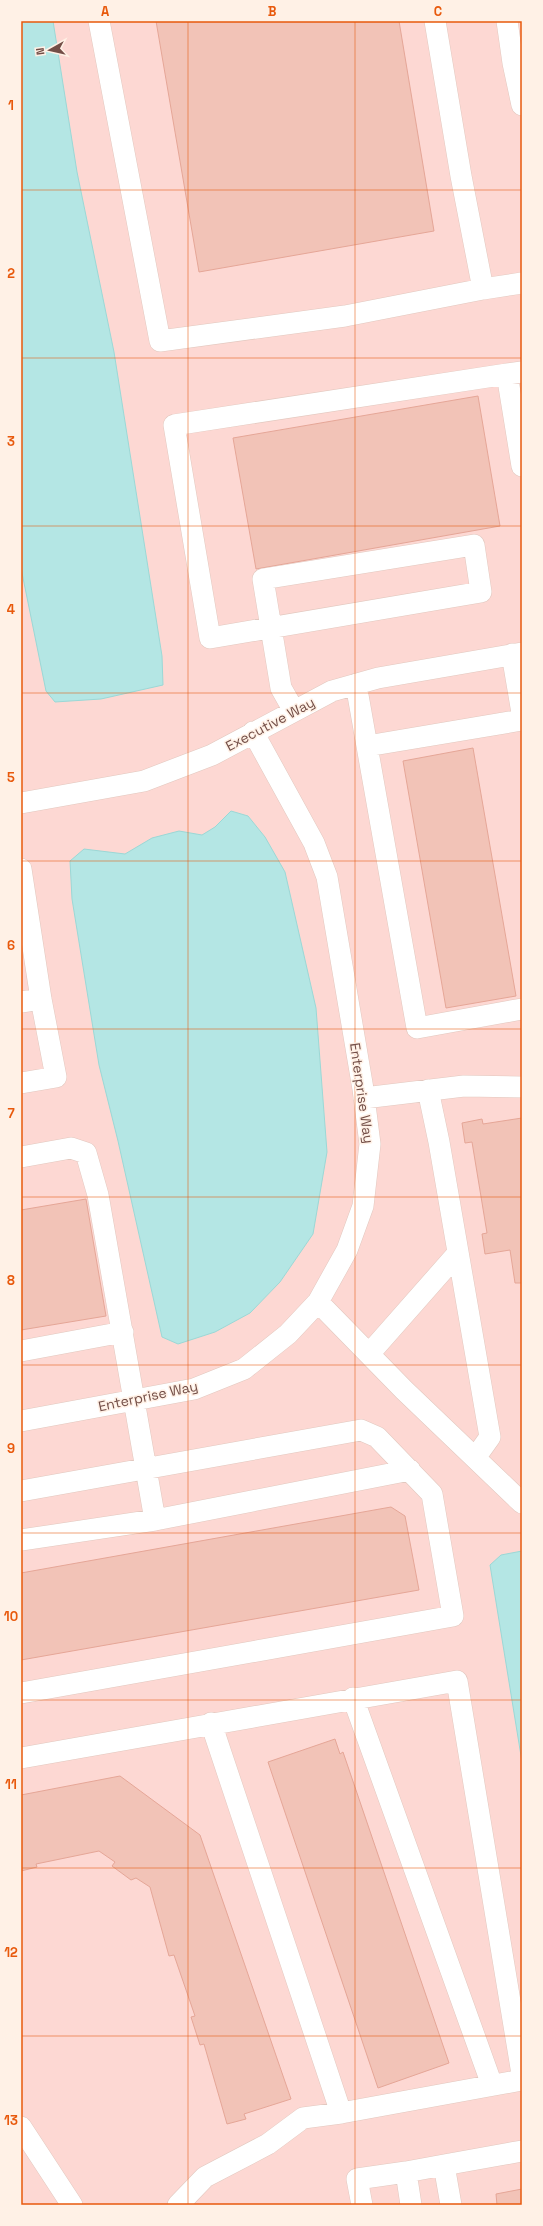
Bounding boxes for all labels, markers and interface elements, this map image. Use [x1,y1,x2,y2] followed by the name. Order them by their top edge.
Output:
[101,3,110,20] text: A
[268,3,277,20] text: B
[434,3,442,20] text: C
[30,30,70,70] north arrow
[33,47,48,56] text: N
[8,97,14,114] text: 1
[7,265,15,282] text: 2
[7,433,15,450] text: 3
[7,601,15,618] text: 4
[222,693,318,755] street label: Executive Way
[7,769,15,786] text: 5
[7,937,15,954] text: 6
[346,1042,378,1144] street label: Enterprise Way
[7,1105,15,1122] text: 7
[7,1272,15,1289] text: 8
[97,1377,199,1415] street label: Enterprise Way
[7,1440,15,1457] text: 9
[4,1608,18,1625] text: 10
[5,1776,17,1793] text: 11
[4,1944,18,1961] text: 12
[4,2112,18,2129] text: 13

